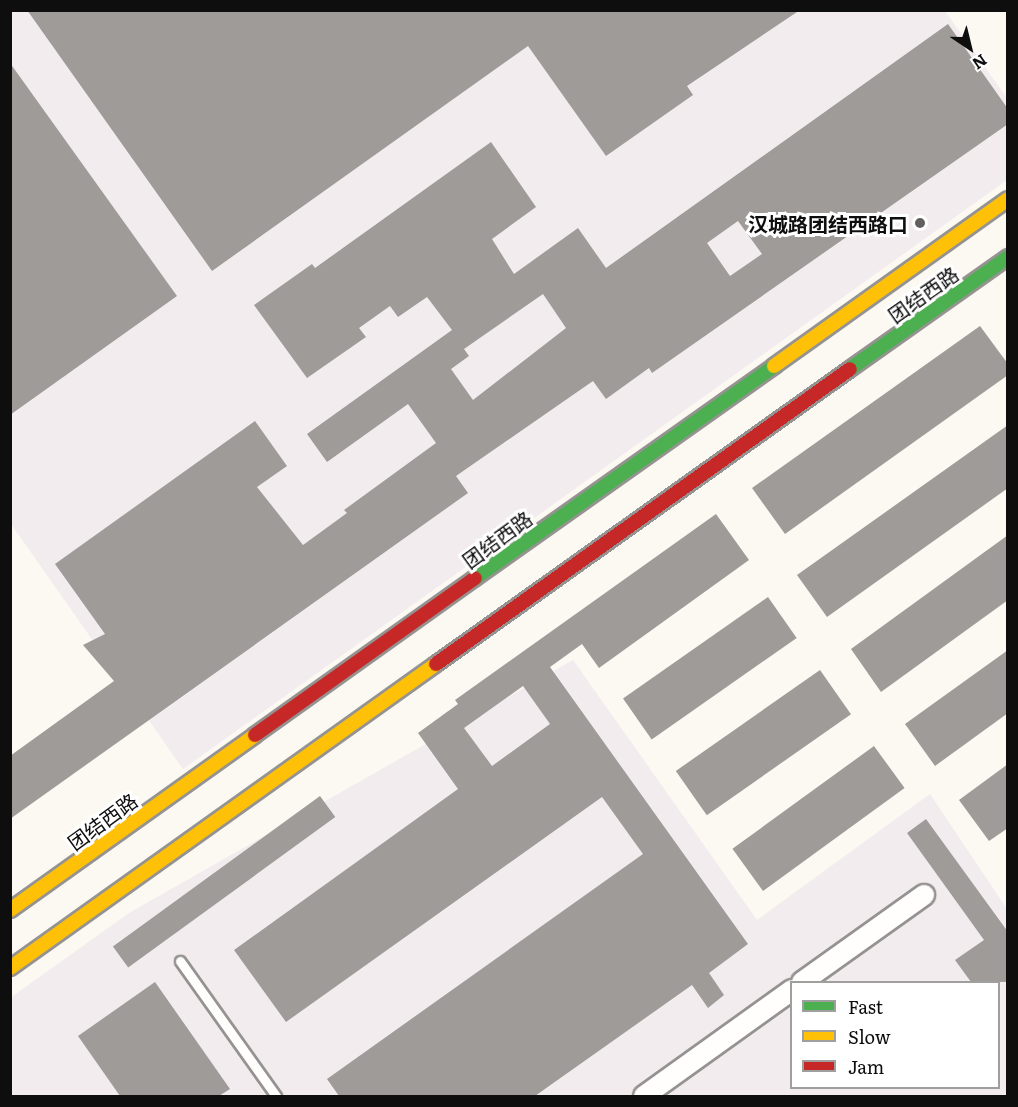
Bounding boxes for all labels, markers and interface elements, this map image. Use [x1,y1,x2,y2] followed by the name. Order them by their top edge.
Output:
[940,18,1000,78] north arrow
[968,49,993,76] text: N
[748,211,908,235] place label: 汉城路团结西路口
[913,216,927,230] marker: 汉城路团结西路口
[883,261,963,327] street label: 团结西路
[458,506,536,572] street label: 团结西路
[63,788,141,854] street label: 团结西路
[790,981,1000,1089] legend
[848,993,883,1020] text: Fast
[848,1023,890,1050] text: Slow
[848,1053,884,1080] text: Jam

